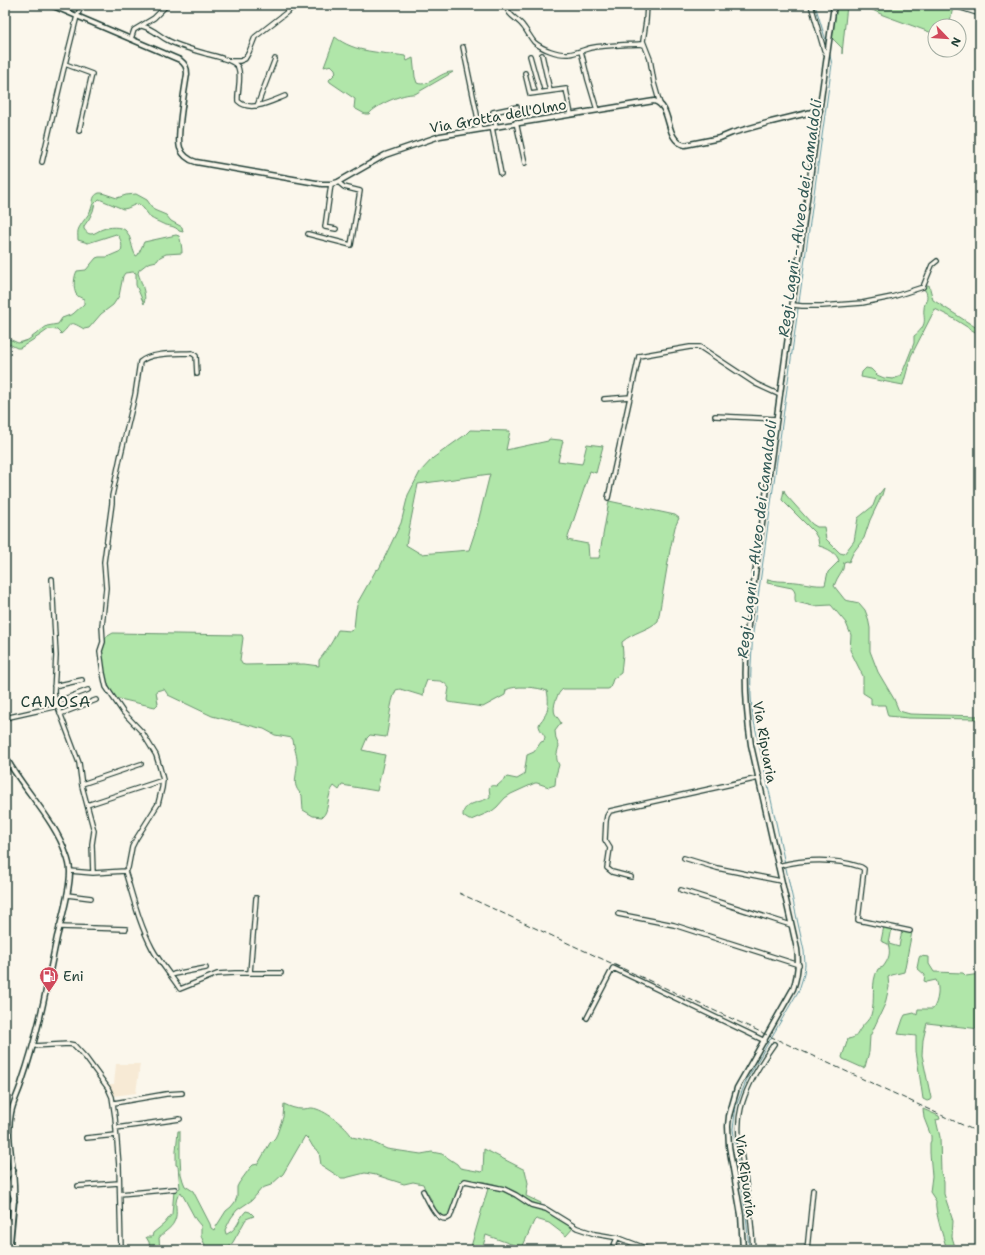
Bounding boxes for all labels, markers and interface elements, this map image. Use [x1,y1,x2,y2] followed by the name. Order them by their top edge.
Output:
[927,18,967,58] north arrow
[947,35,964,49] text: N
[428,95,568,137] street label: Via Grotta dell'Olmo
[773,97,827,338] water label: Regi Lagni - Alveo dei Camaldoli
[732,418,782,659] water label: Regi Lagni - Alveo dei Camaldoli
[21,691,91,712] district label: CANOSA
[749,699,781,785] street label: Via Ripuaria
[38,965,60,993] fuel station icon: Eni
[63,967,84,985] place label: Eni
[731,1134,761,1219] street label: Via Ripuaria

